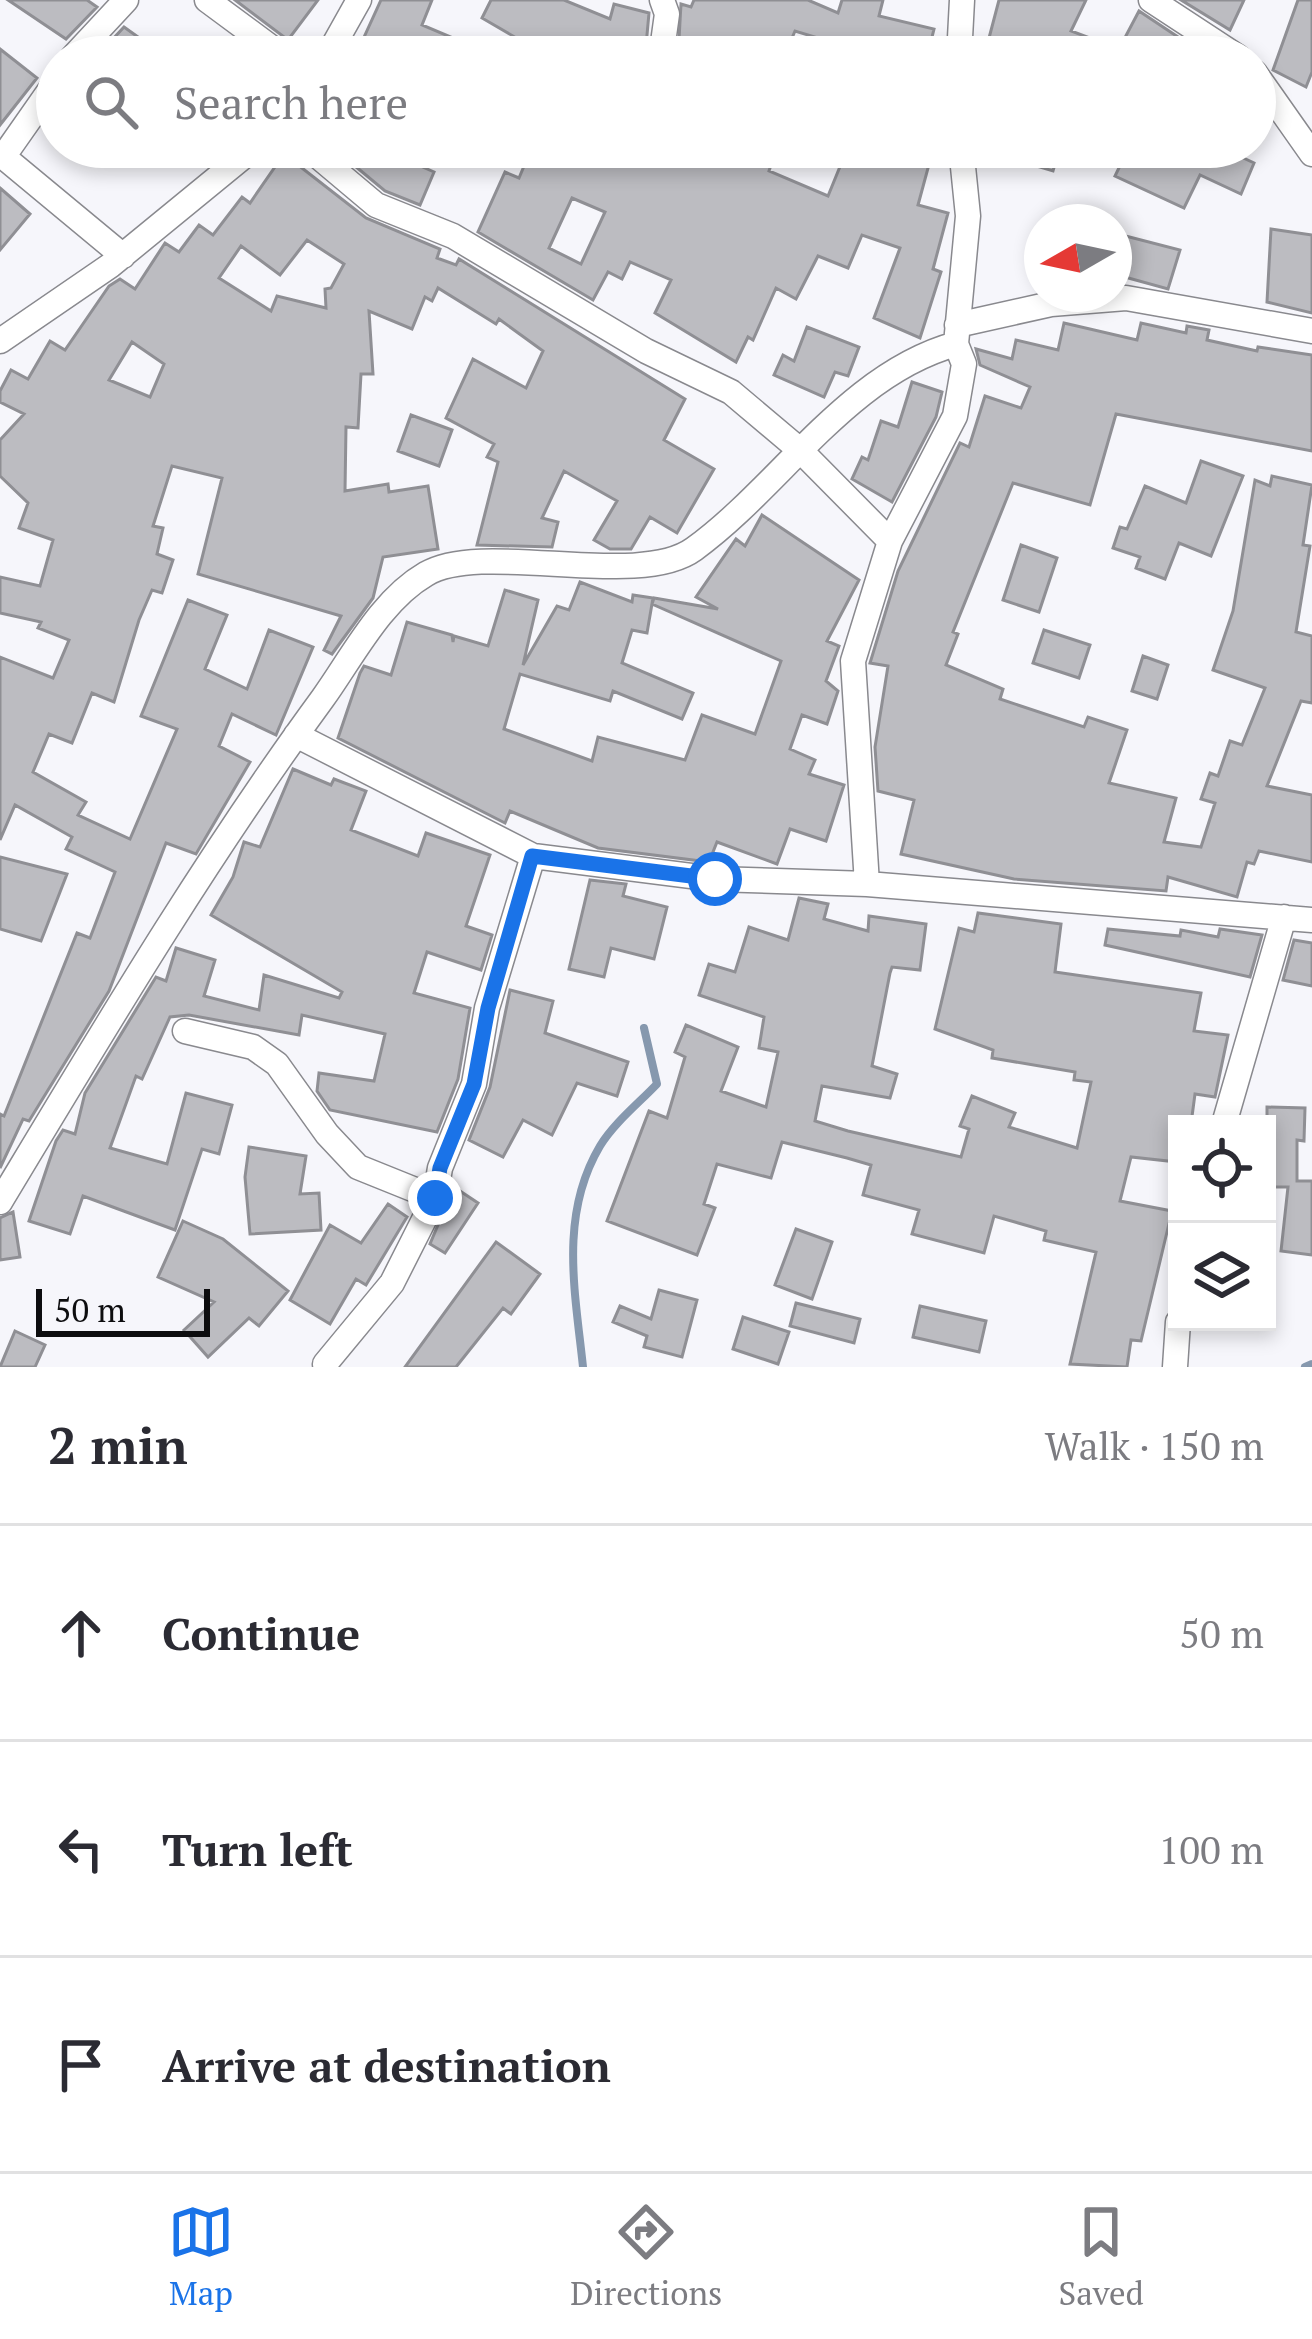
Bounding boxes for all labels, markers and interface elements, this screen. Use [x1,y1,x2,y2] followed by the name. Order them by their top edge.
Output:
[36,36,1276,168] search box
[78,69,144,135] icon: search
[174,72,408,132] text: Search here
[1024,204,1132,312] north arrow
[688,852,742,906] route start
[1168,1115,1276,1331] map controls
[1168,1115,1276,1223] button: locate
[408,1171,462,1225] route end
[1168,1223,1276,1331] button: layers
[36,1283,210,1336] scale bar
[54,1288,126,1331] text: 50 m
[48,1411,188,1479] text: 2 min
[1045,1419,1264,1471] text: Walk · 150 m
[48,1600,114,1666] icon: ahead
[162,1603,360,1663] text: Continue
[1179,1607,1264,1659] text: 50 m
[48,1816,114,1882] icon: left
[162,1819,353,1879] text: Turn left
[1159,1823,1264,1875] text: 100 m
[48,2032,114,2098] icon: arrive
[162,2035,611,2095] text: Arrive at destination
[168,2199,234,2314] tab: Map
[570,2199,722,2314] tab: Directions
[1059,2199,1144,2314] tab: Saved

